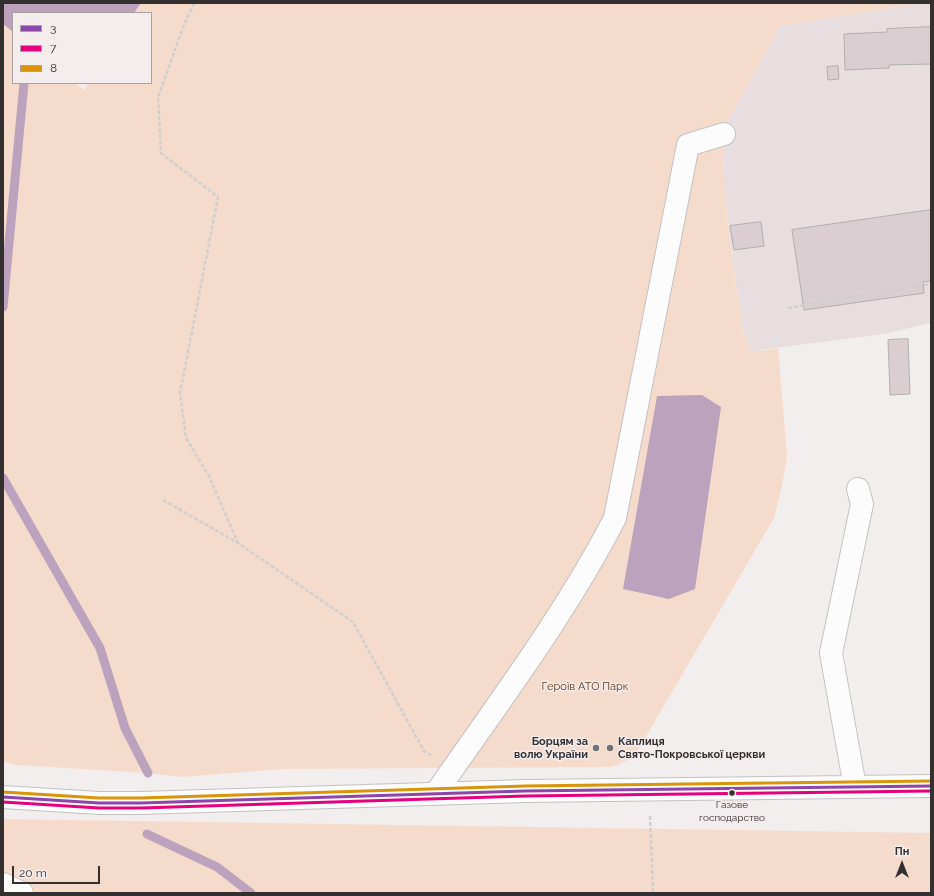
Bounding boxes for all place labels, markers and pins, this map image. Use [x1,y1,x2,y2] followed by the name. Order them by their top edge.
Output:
[514,735,588,761] place label: Борцям за волю України
[618,735,765,761] place label: Каплиця Свято-Покровської церкви
[591,743,601,753] marker: Борцям за волю України
[605,743,615,753] marker: Каплиця Свято-Покровської церкви
[727,788,737,798] marker: Газове господарство
[699,799,765,822] place label: Газове господарство

